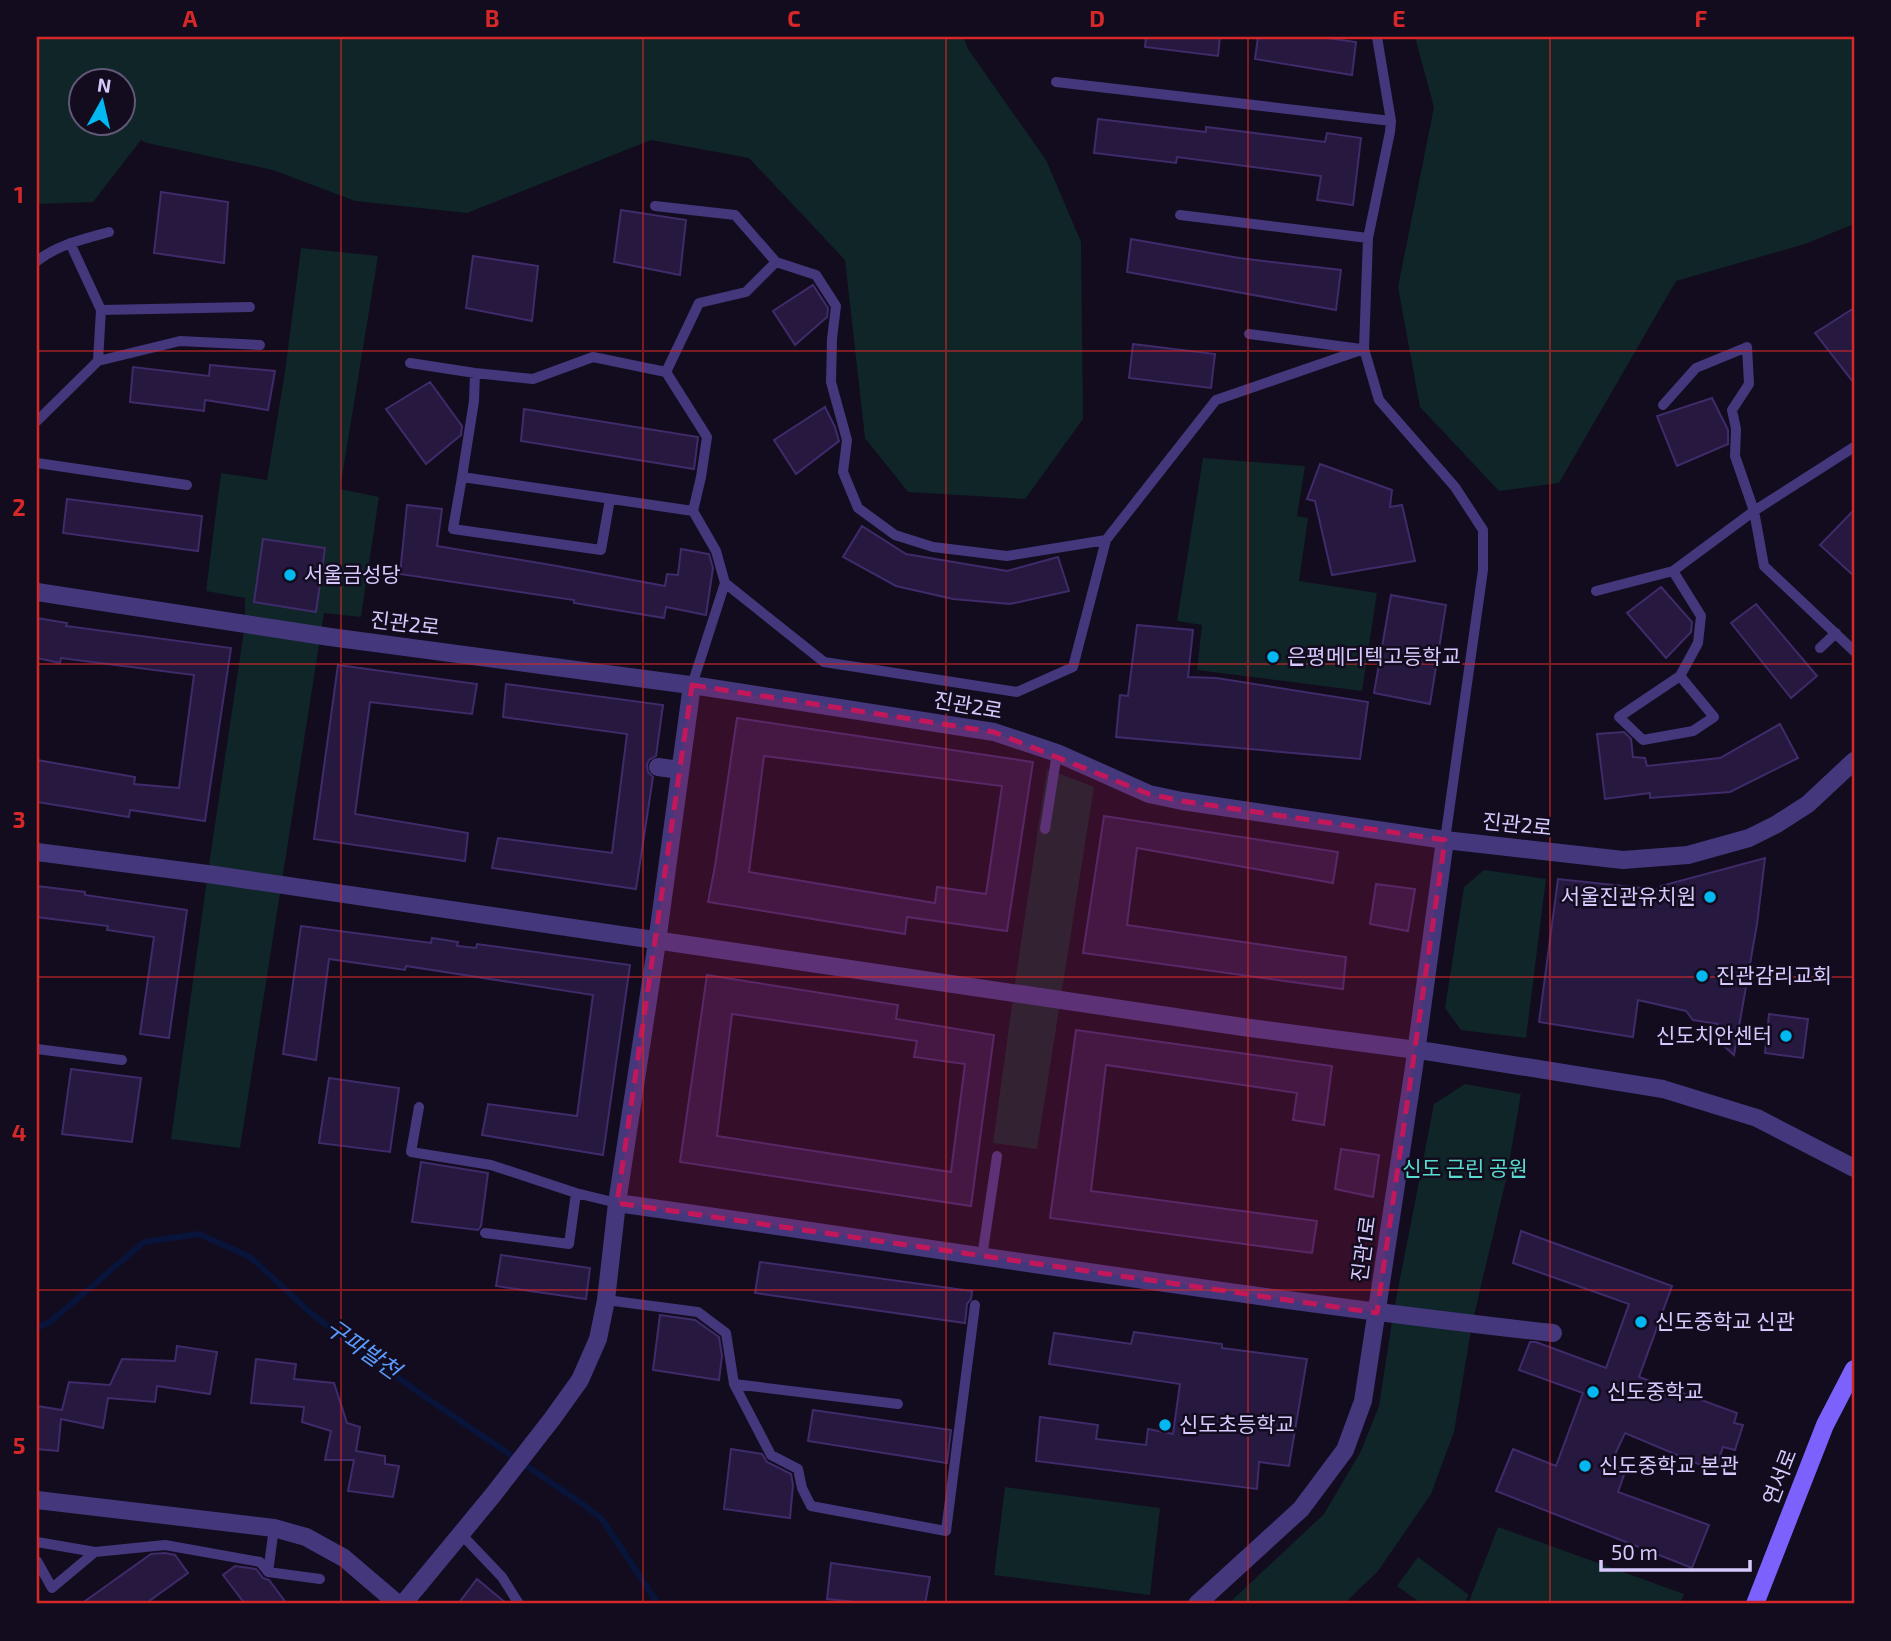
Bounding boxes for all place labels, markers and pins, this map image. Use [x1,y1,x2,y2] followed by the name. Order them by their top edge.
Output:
[304,561,401,586] place label: 서울금성당
[282,567,298,583] marker: 서울금성당
[1287,643,1461,668] place label: 은평메디텍고등학교
[1265,649,1281,665] marker: 은평메디텍고등학교
[1561,883,1696,908] place label: 서울진관유치원
[1702,889,1718,905] marker: 서울진관유치원
[1716,962,1832,987] place label: 진관감리교회
[1694,968,1710,984] marker: 진관감리교회
[1656,1022,1772,1047] place label: 신도치안센터
[1778,1028,1794,1044] marker: 신도치안센터
[1655,1308,1795,1333] place label: 신도중학교 신관
[1633,1314,1649,1330] marker: 신도중학교 신관
[1607,1378,1704,1403] place label: 신도중학교
[1585,1384,1601,1400] marker: 신도중학교
[1179,1411,1295,1436] place label: 신도초등학교
[1157,1417,1173,1433] marker: 신도초등학교
[1599,1452,1739,1477] place label: 신도중학교 본관
[1577,1458,1593,1474] marker: 신도중학교 본관

